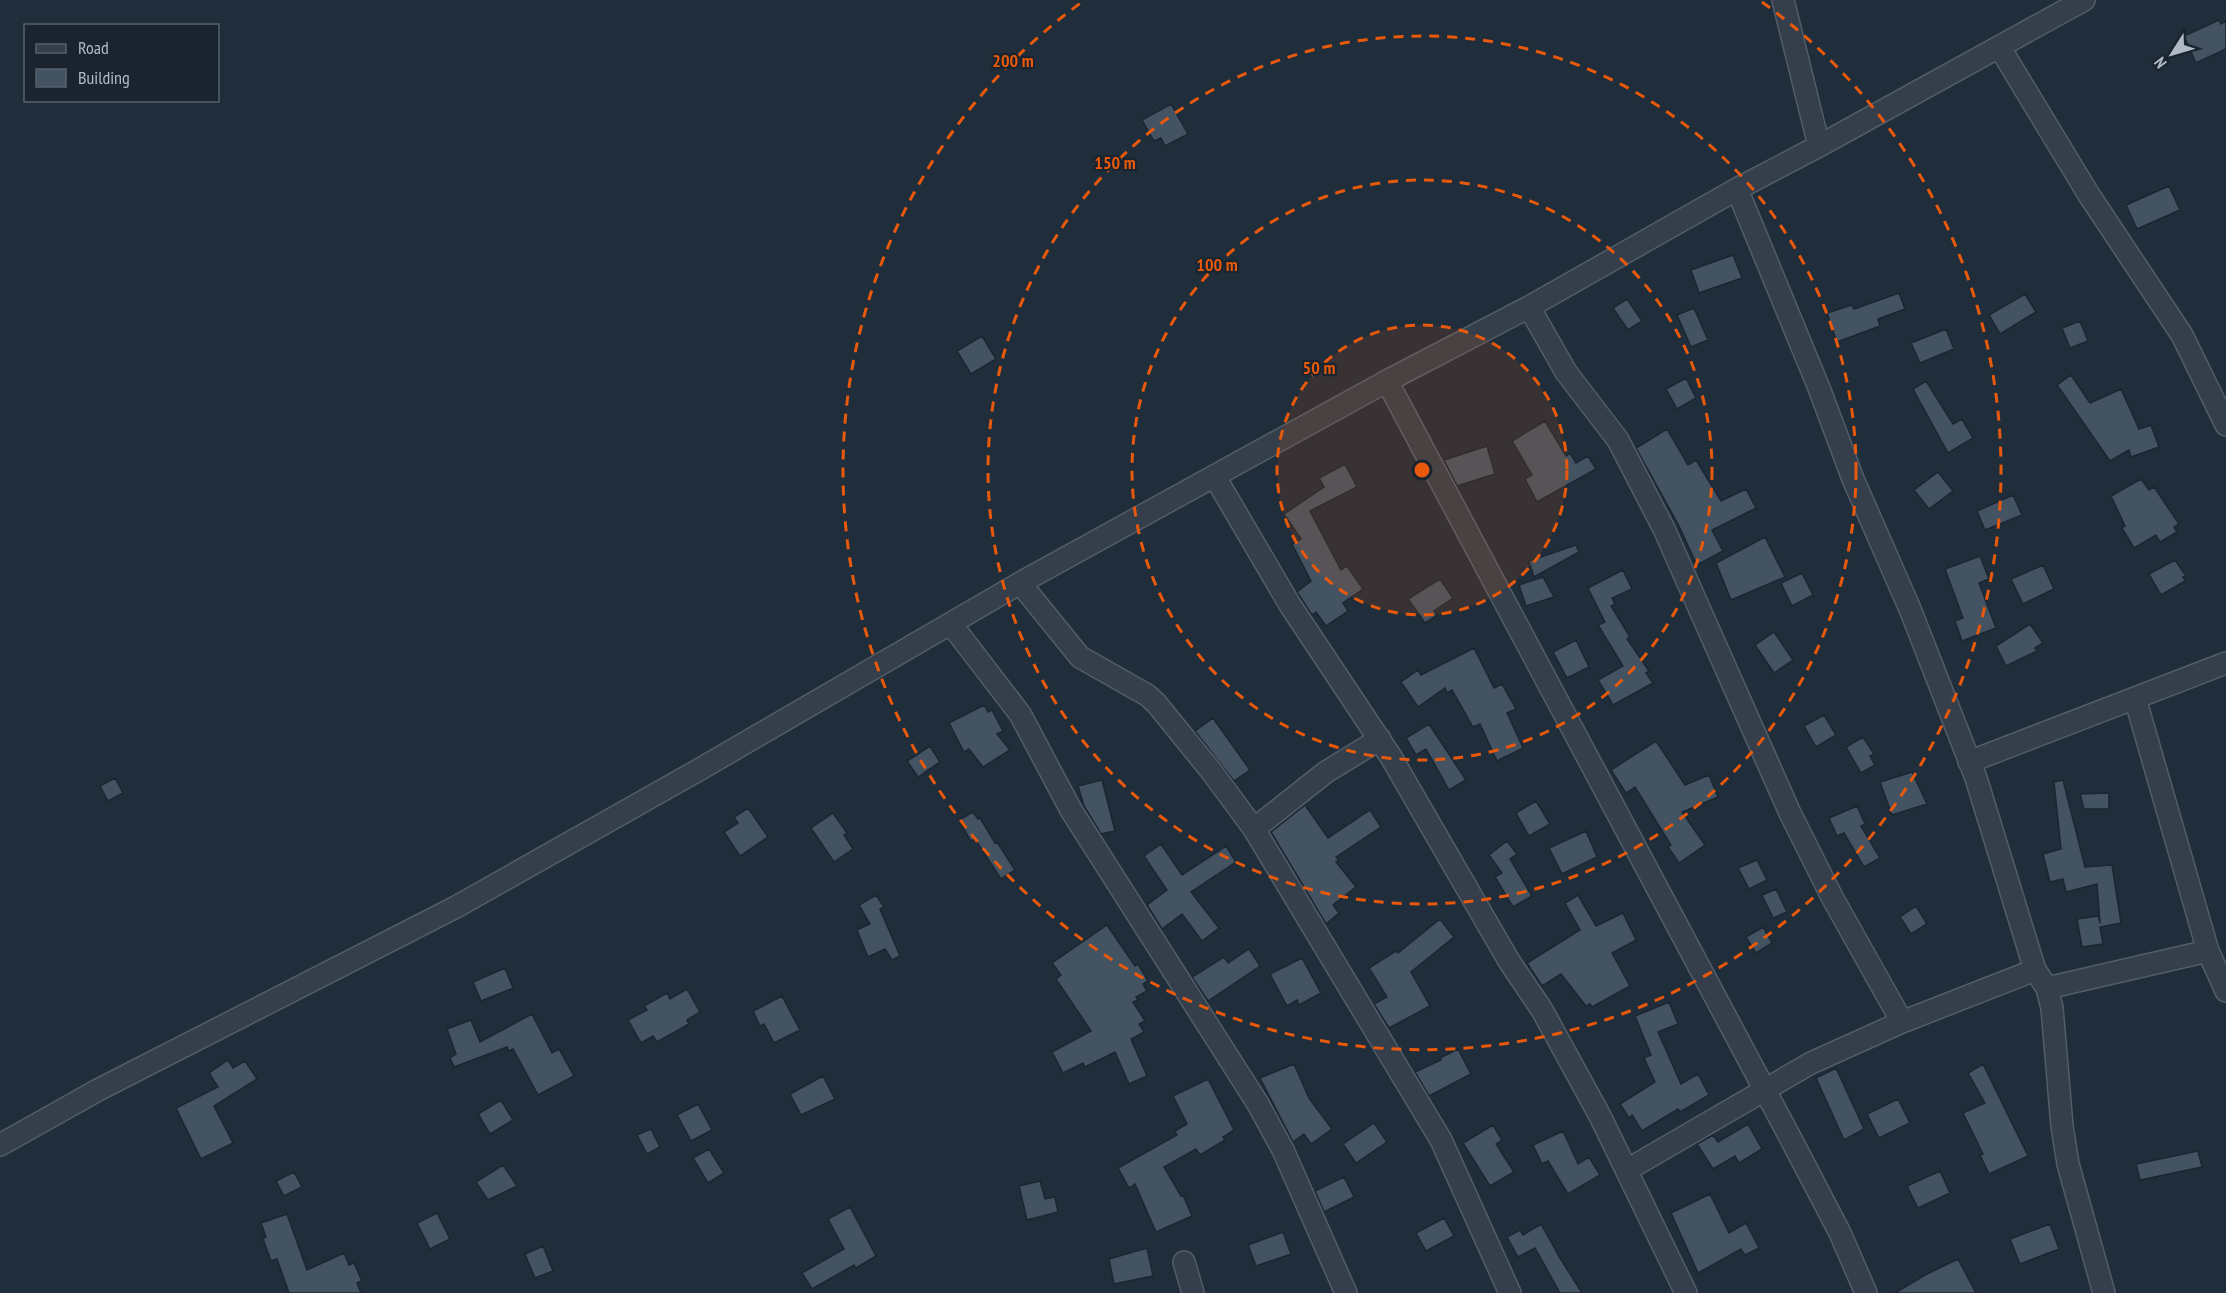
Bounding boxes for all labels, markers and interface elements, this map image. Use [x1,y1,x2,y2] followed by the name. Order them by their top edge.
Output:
[24,24,219,102] legend
[2142,24,2202,84] north arrow
[78,36,109,59] text: Road
[992,49,1034,72] text: 200 m
[2149,54,2171,72] text: N
[78,66,130,89] text: Building
[1094,151,1136,174] text: 150 m
[1196,253,1238,276] text: 100 m
[1303,356,1335,379] text: 50 m
[1412,460,1432,480] centre of rings

